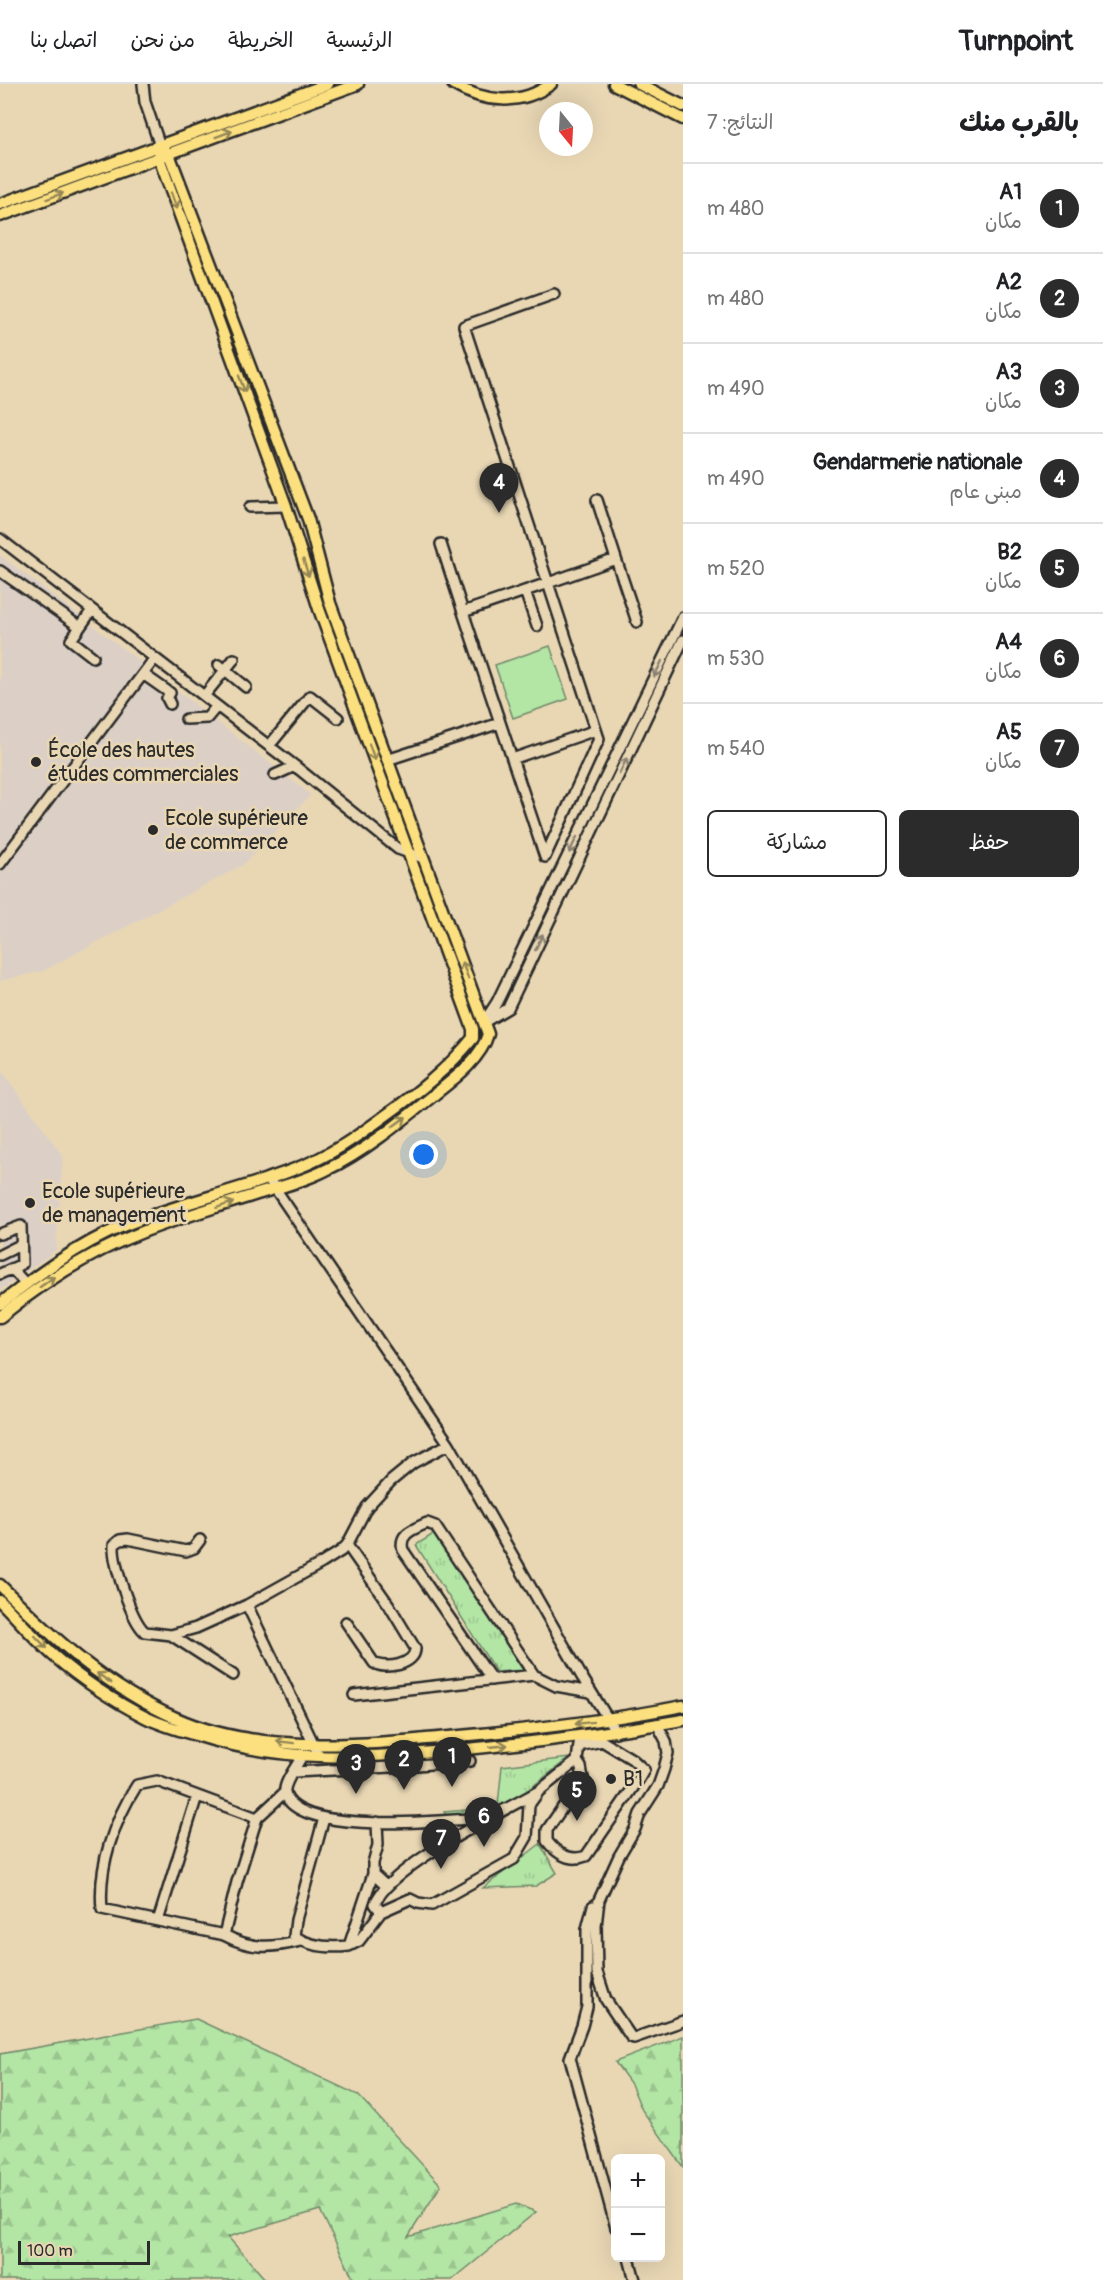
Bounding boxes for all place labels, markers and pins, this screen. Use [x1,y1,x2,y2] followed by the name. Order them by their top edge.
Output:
[480,464,518,513] pin: 4
[48,737,239,788] place label: École des hautes études commerciales
[29,755,43,769] marker: École des hautes études commerciales
[165,805,309,856] place label: Ecole supérieure de commerce
[146,823,160,837] marker: Ecole supérieure de commerce
[42,1178,187,1229] place label: Ecole supérieure de management
[23,1196,37,1210] marker: Ecole supérieure de management
[432,1738,472,1787] pin: 1
[384,1740,424,1790] pin: 2
[336,1744,376,1794] pin: 3
[623,1766,643,1793] place label: B1
[558,1772,596,1821] pin: 5
[604,1772,618,1786] marker: B1
[464,1798,504,1847] pin: 6
[422,1820,460,1869] pin: 7

